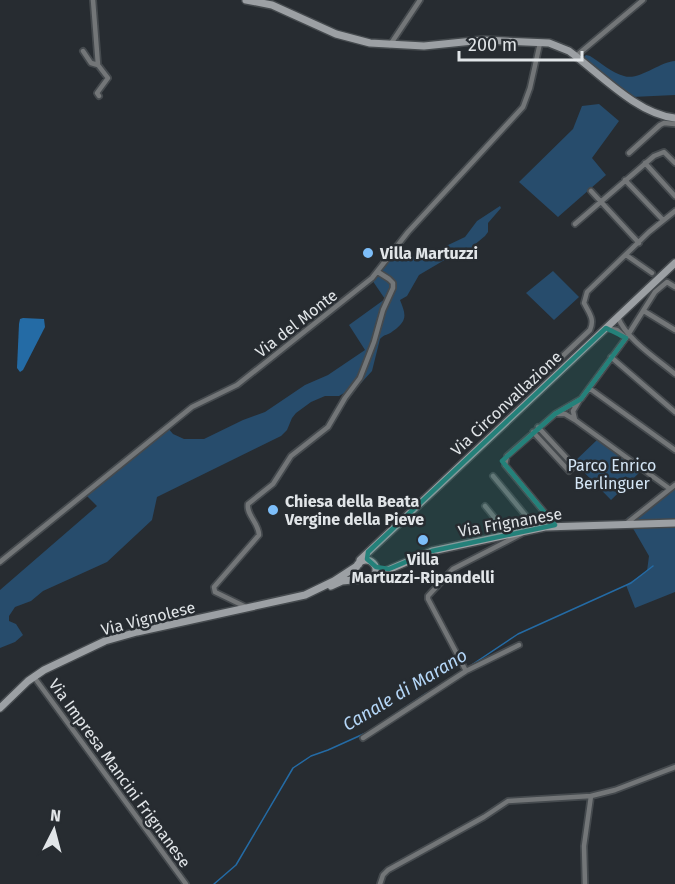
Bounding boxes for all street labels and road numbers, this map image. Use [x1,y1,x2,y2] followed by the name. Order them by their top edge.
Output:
[251,285,341,361] street label: Via del Monte
[447,347,566,460] street label: Via Circonvallazione
[457,504,563,541] street label: Via Frignanese
[99,598,197,639] street label: Via Vignolese
[45,675,194,871] street label: Via Impresa Mancini Frignanese

